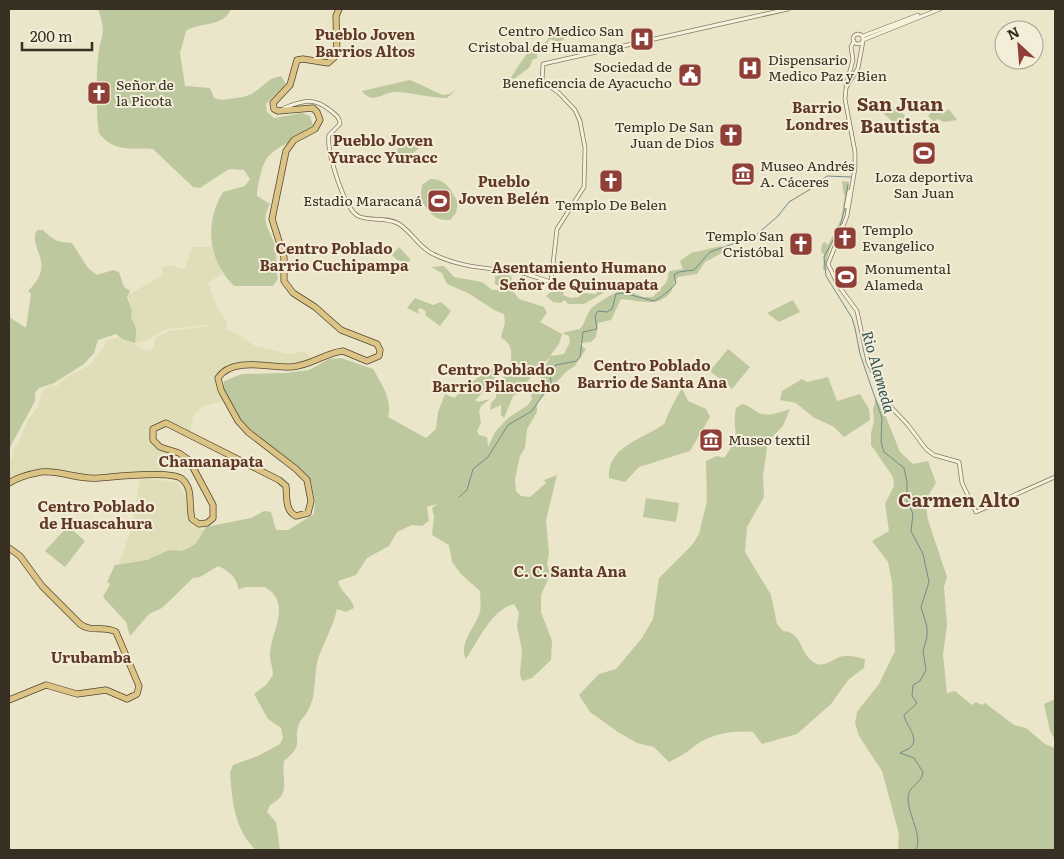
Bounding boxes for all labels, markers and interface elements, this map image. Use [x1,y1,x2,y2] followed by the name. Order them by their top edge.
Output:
[22,20,92,52] scale bar
[468,20,624,56] place label: Centro Medico San Cristobal de Huamanga
[994,20,1044,70] north arrow
[1003,21,1023,44] text: N
[315,22,416,62] district label: Pueblo Joven Barrios Altos
[30,24,73,47] text: 200 m
[629,26,655,52] hospital icon: Centro Medico San Cristobal de Huamanga
[768,49,887,85] place label: Dispensario Medico Paz y Bien
[737,55,763,81] hospital icon: Dispensario Medico Paz y Bien
[502,56,672,92] place label: Sociedad de Beneficencia de Ayacucho
[677,62,703,88] public building icon: Sociedad de Beneficencia de Ayacucho
[116,74,174,110] place label: Señor de la Picota
[86,80,112,106] church icon: Señor de la Picota
[857,89,943,139] district label: San Juan Bautista
[786,95,849,135] district label: Barrio Londres
[614,116,714,152] place label: Templo De San Juan de Dios
[718,122,744,148] church icon: Templo De San Juan de Dios
[328,128,438,168] district label: Pueblo Joven Yuracc Yuracc
[911,140,937,166] sports icon: Loza deportiva San Juan
[760,155,854,191] place label: Museo Andrés A. Cáceres
[730,161,756,187] museum icon: Museo Andrés A. Cáceres
[875,166,974,202] place label: Loza deportiva San Juan
[598,168,624,194] church icon: Templo De Belen
[459,169,550,209] district label: Pueblo Joven Belén
[426,188,452,214] sports icon: Estadio Maracaná
[303,190,422,210] place label: Estadio Maracaná
[555,194,667,214] place label: Templo De Belen
[862,219,934,255] place label: Templo Evangelico
[705,225,784,261] place label: Templo San Cristóbal
[832,225,858,251] church icon: Templo Evangelico
[788,231,814,257] church icon: Templo San Cristóbal
[259,236,409,276] district label: Centro Poblado Barrio Cuchipampa
[491,255,667,295] district label: Asentamiento Humano Señor de Quinuapata
[864,258,951,294] place label: Monumental Alameda
[833,264,859,290] sports icon: Monumental Alameda
[857,327,902,416] water label: Rio Alameda
[577,353,727,393] district label: Centro Poblado Barrio de Santa Ana
[432,357,560,397] district label: Centro Poblado Barrio Pilacucho
[698,427,724,453] museum icon: Museo textil
[728,429,811,449] place label: Museo textil
[158,449,264,472] district label: Chamanapata
[898,485,1020,513] district label: Carmen Alto
[37,494,155,534] district label: Centro Poblado de Huascahura
[513,559,627,582] district label: C. C. Santa Ana
[51,645,132,668] district label: Urubamba

